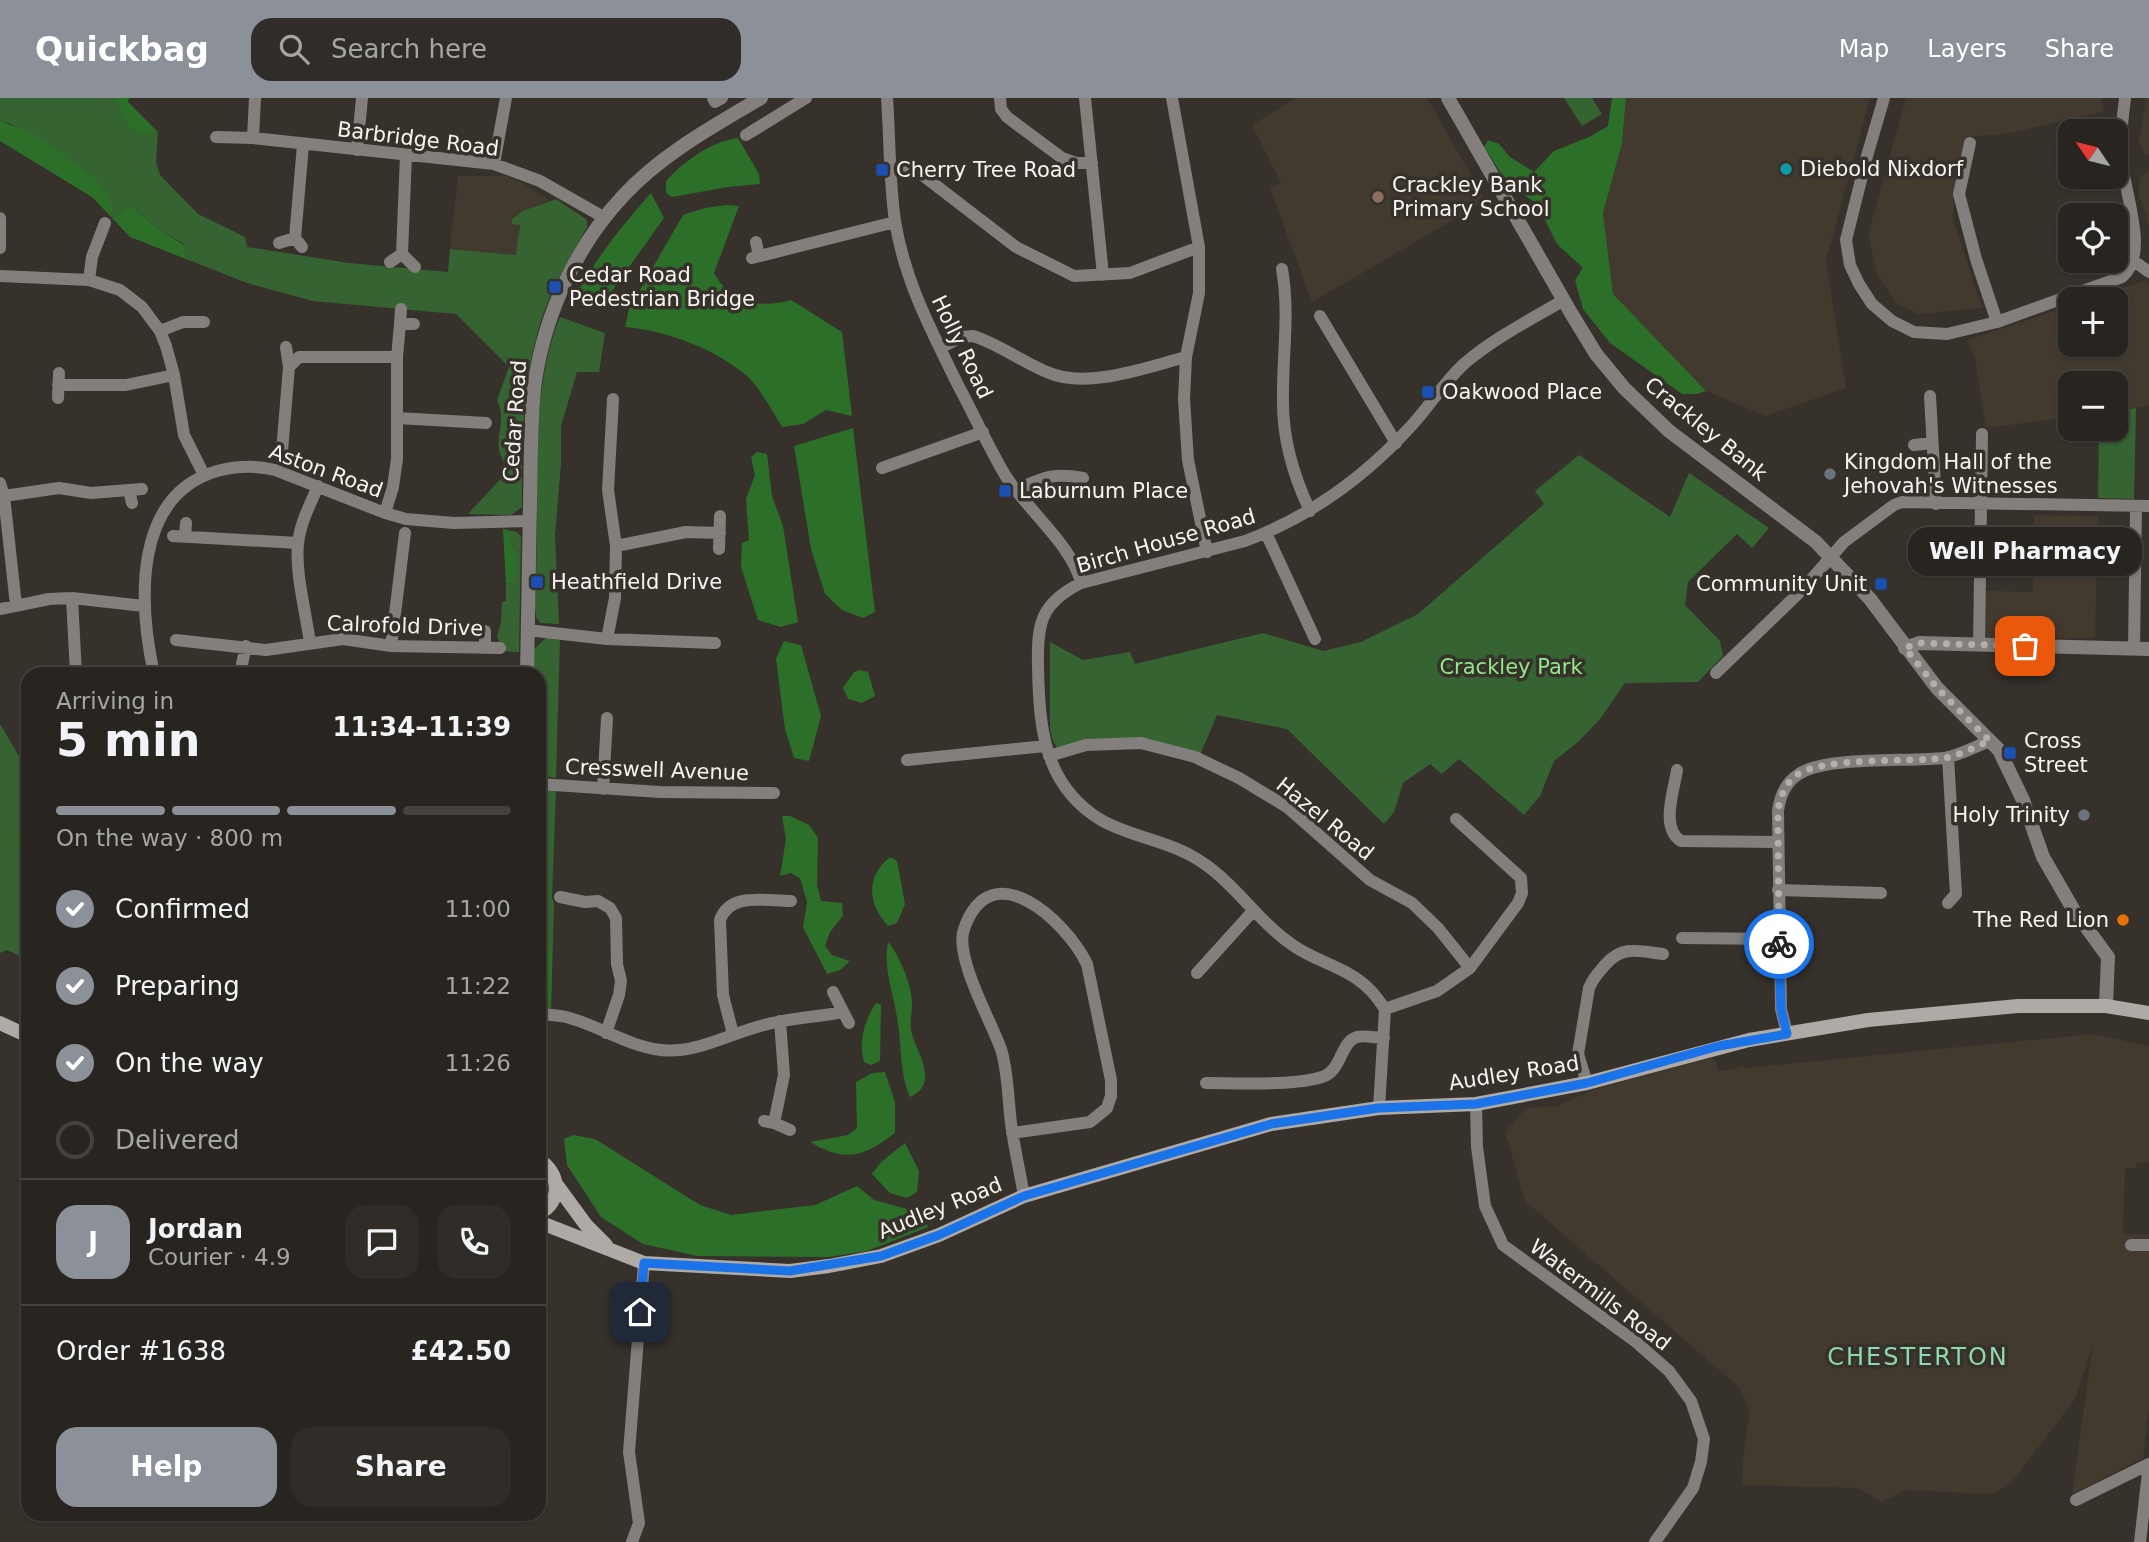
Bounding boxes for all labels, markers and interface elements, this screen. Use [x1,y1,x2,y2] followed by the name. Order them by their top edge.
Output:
[251,18,741,81] search box
[35,30,209,69] text: Quickbag
[275,30,313,68] icon: search
[331,34,487,64] text: Search here
[1839,35,1889,63] text: Map
[1927,35,2007,63] text: Layers
[2045,35,2114,63] text: Share
[336,117,500,161] street label: Barbridge Road
[2058,119,2128,189] north arrow
[2058,119,2128,441] map controls
[1800,157,1964,181] place label: Diebold Nixdorf
[896,158,1076,182] place label: Cherry Tree Road
[1778,161,1794,177] marker: Diebold Nixdorf
[874,162,890,178] marker: Cherry Tree Road
[1392,173,1550,221] place label: Crackley Bank Primary School
[1370,189,1386,205] marker: Crackley Bank Primary School
[2058,203,2128,273] button: locate
[569,263,755,311] place label: Cedar Road Pedestrian Bridge
[547,279,563,295] marker: Cedar Road Pedestrian Bridge
[2058,287,2128,357] button: +
[927,291,997,403] street label: Holly Road
[499,359,531,483] street label: Cedar Road
[2058,371,2128,441] button: −
[1640,372,1773,486] street label: Crackley Bank
[1442,380,1602,404] place label: Oakwood Place
[1420,384,1436,400] marker: Oakwood Place
[266,439,386,503] street label: Aston Road
[1842,450,2058,498] place label: Kingdom Hall of the Jehovah's Witnesses
[1822,466,1838,482] marker: Kingdom Hall of the Jehovah's Witnesses
[1019,479,1188,503] place label: Laburnum Place
[997,483,1013,499] marker: Laburnum Place
[1074,504,1258,578] street label: Birch House Road
[1908,527,2142,576] callout: Well Pharmacy
[1929,538,2121,564] text: Well Pharmacy
[551,570,722,594] place label: Heathfield Drive
[1696,572,1867,596] place label: Community Unit
[529,574,545,590] marker: Heathfield Drive
[1873,576,1889,592] marker: Community Unit
[326,611,484,641] street label: Calrofold Drive
[1995,616,2055,676] pin
[2006,627,2044,665] icon: bag
[1439,655,1583,679] park label: Crackley Park
[56,688,174,714] text: Arriving in
[332,712,511,742] text: 11:34–11:39
[56,713,200,767] text: 5 min
[2024,729,2088,777] place label: Cross Street
[2002,745,2018,761] marker: Cross Street
[565,755,749,785] street label: Cresswell Avenue
[1272,773,1378,865] street label: Hazel Road
[1952,803,2070,827] place label: Holy Trinity
[2076,807,2092,823] marker: Holy Trinity
[56,825,283,851] text: On the way · 800 m
[56,890,94,928] icon: check
[115,894,250,924] text: Confirmed
[445,896,511,922] text: 11:00
[1972,908,2109,932] place label: The Red Lion
[1744,909,1814,979] courier
[2115,912,2131,928] marker: The Red Lion
[1760,925,1798,963] icon: bike
[56,967,94,1005] icon: check
[115,971,240,1001] text: Preparing
[445,973,511,999] text: 11:22
[56,1044,94,1082] icon: check
[115,1048,264,1078] text: On the way
[445,1050,511,1076] text: 11:26
[1447,1051,1581,1095] street label: Audley Road
[115,1125,239,1155] text: Delivered
[875,1172,1005,1244] street label: Audley Road
[345,1205,419,1279] button: chat
[437,1205,511,1279] button: phone
[148,1214,243,1244] text: Jordan
[88,1227,98,1257] text: J
[1525,1234,1675,1356] street label: Watermills Road
[148,1244,291,1270] text: Courier · 4.9
[610,1282,670,1342] pin
[621,1293,659,1331] icon: home
[56,1336,226,1366] text: Order #1638
[411,1336,511,1366] text: £42.50
[1827,1343,2009,1371] district label: CHESTERTON
[56,1427,277,1507] button: Help
[291,1427,511,1507] button: Share

